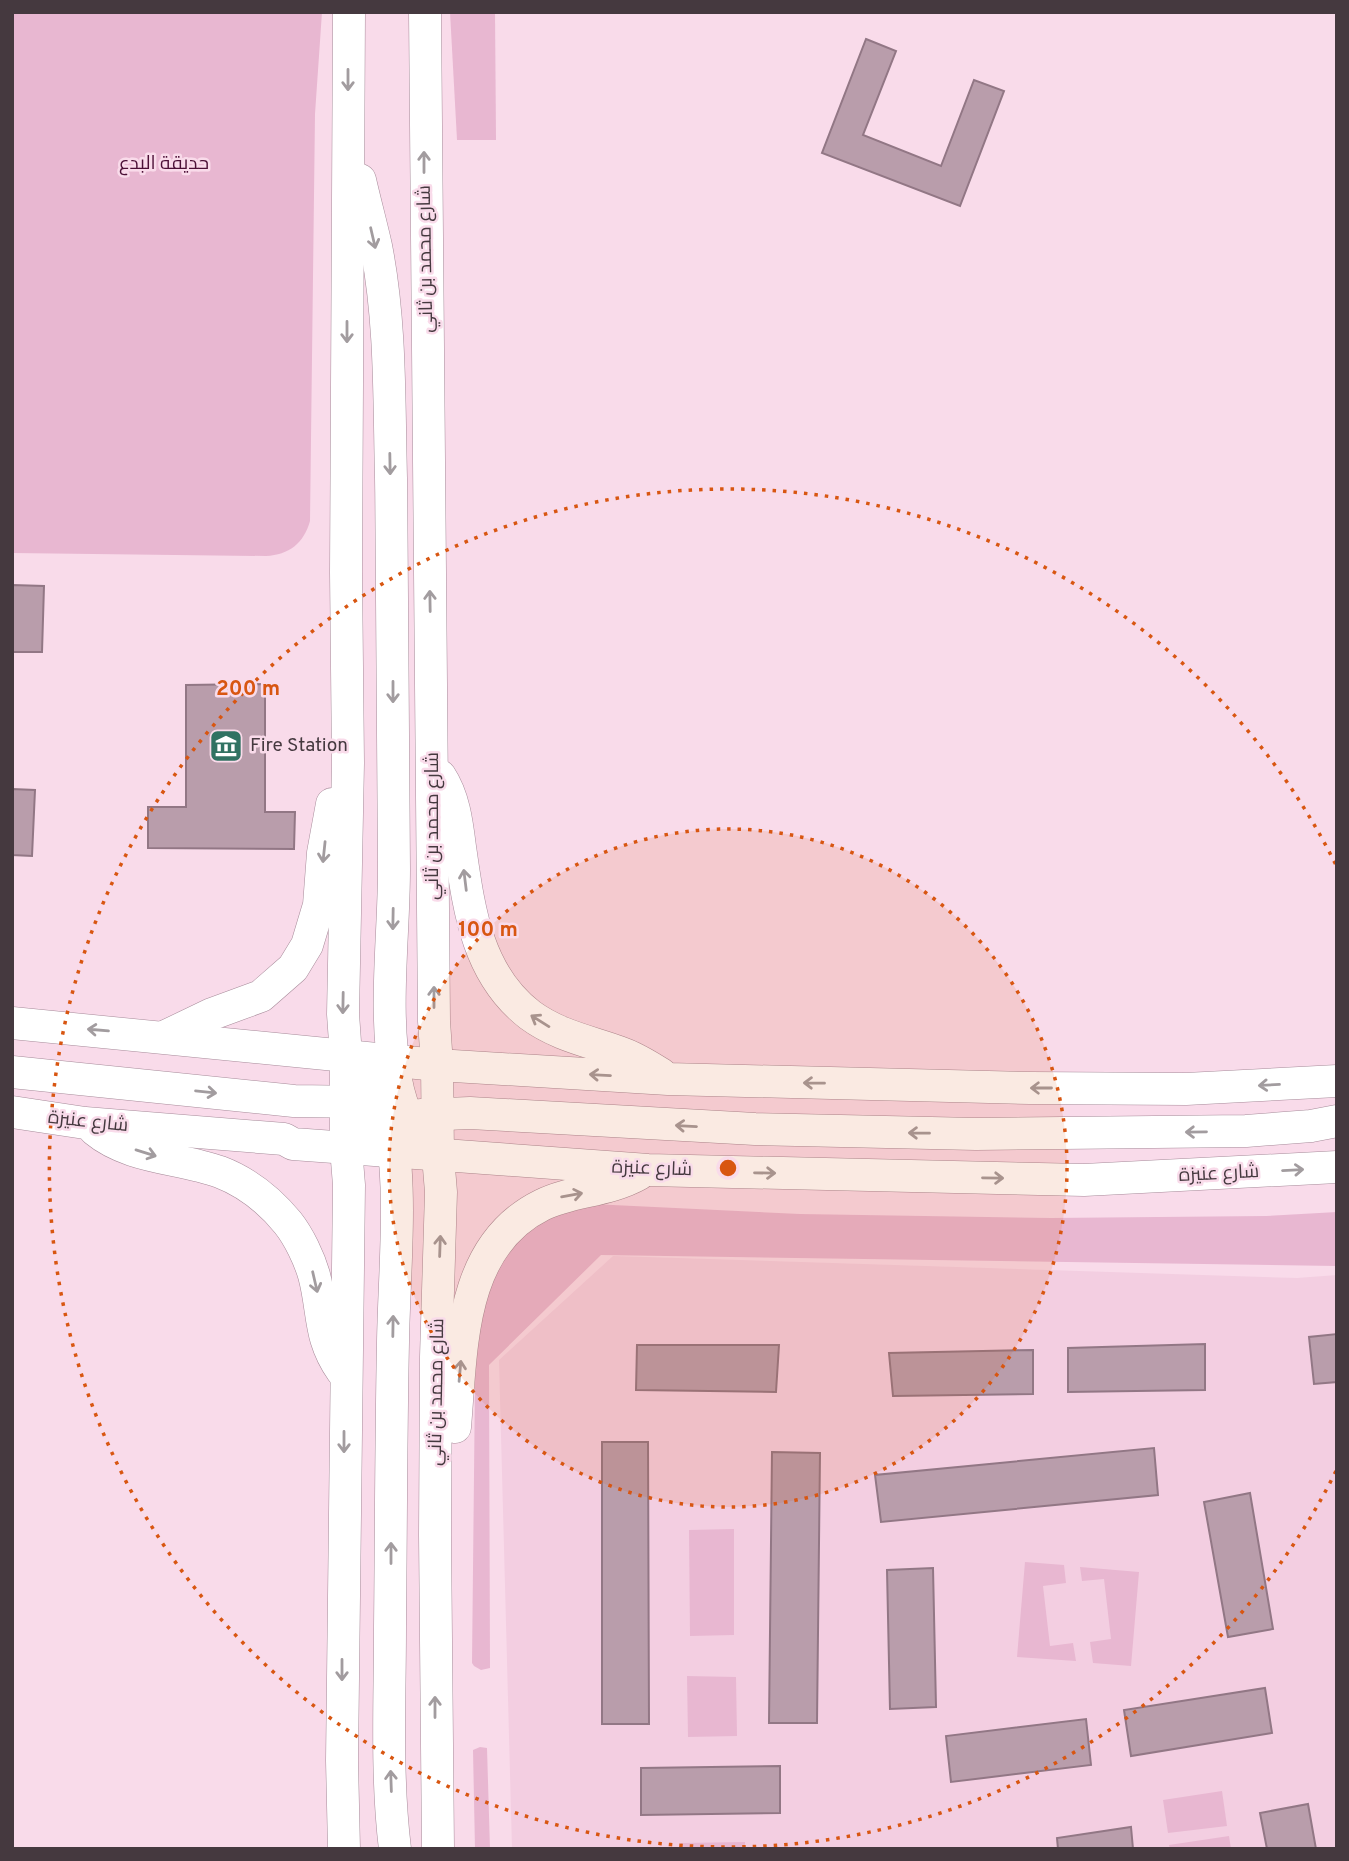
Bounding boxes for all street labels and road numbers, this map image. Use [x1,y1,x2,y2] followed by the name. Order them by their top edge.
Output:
[413,185,440,333] street label: شارع محمد بن ثاني
[421,752,446,900] street label: شارع محمد بن ثاني
[47,1106,129,1138] street label: شارع عنيزة
[611,1156,693,1182] street label: شارع عنيزة
[1178,1160,1260,1188] street label: شارع عنيزة
[424,1318,451,1466] street label: شارع محمد بن ثاني

